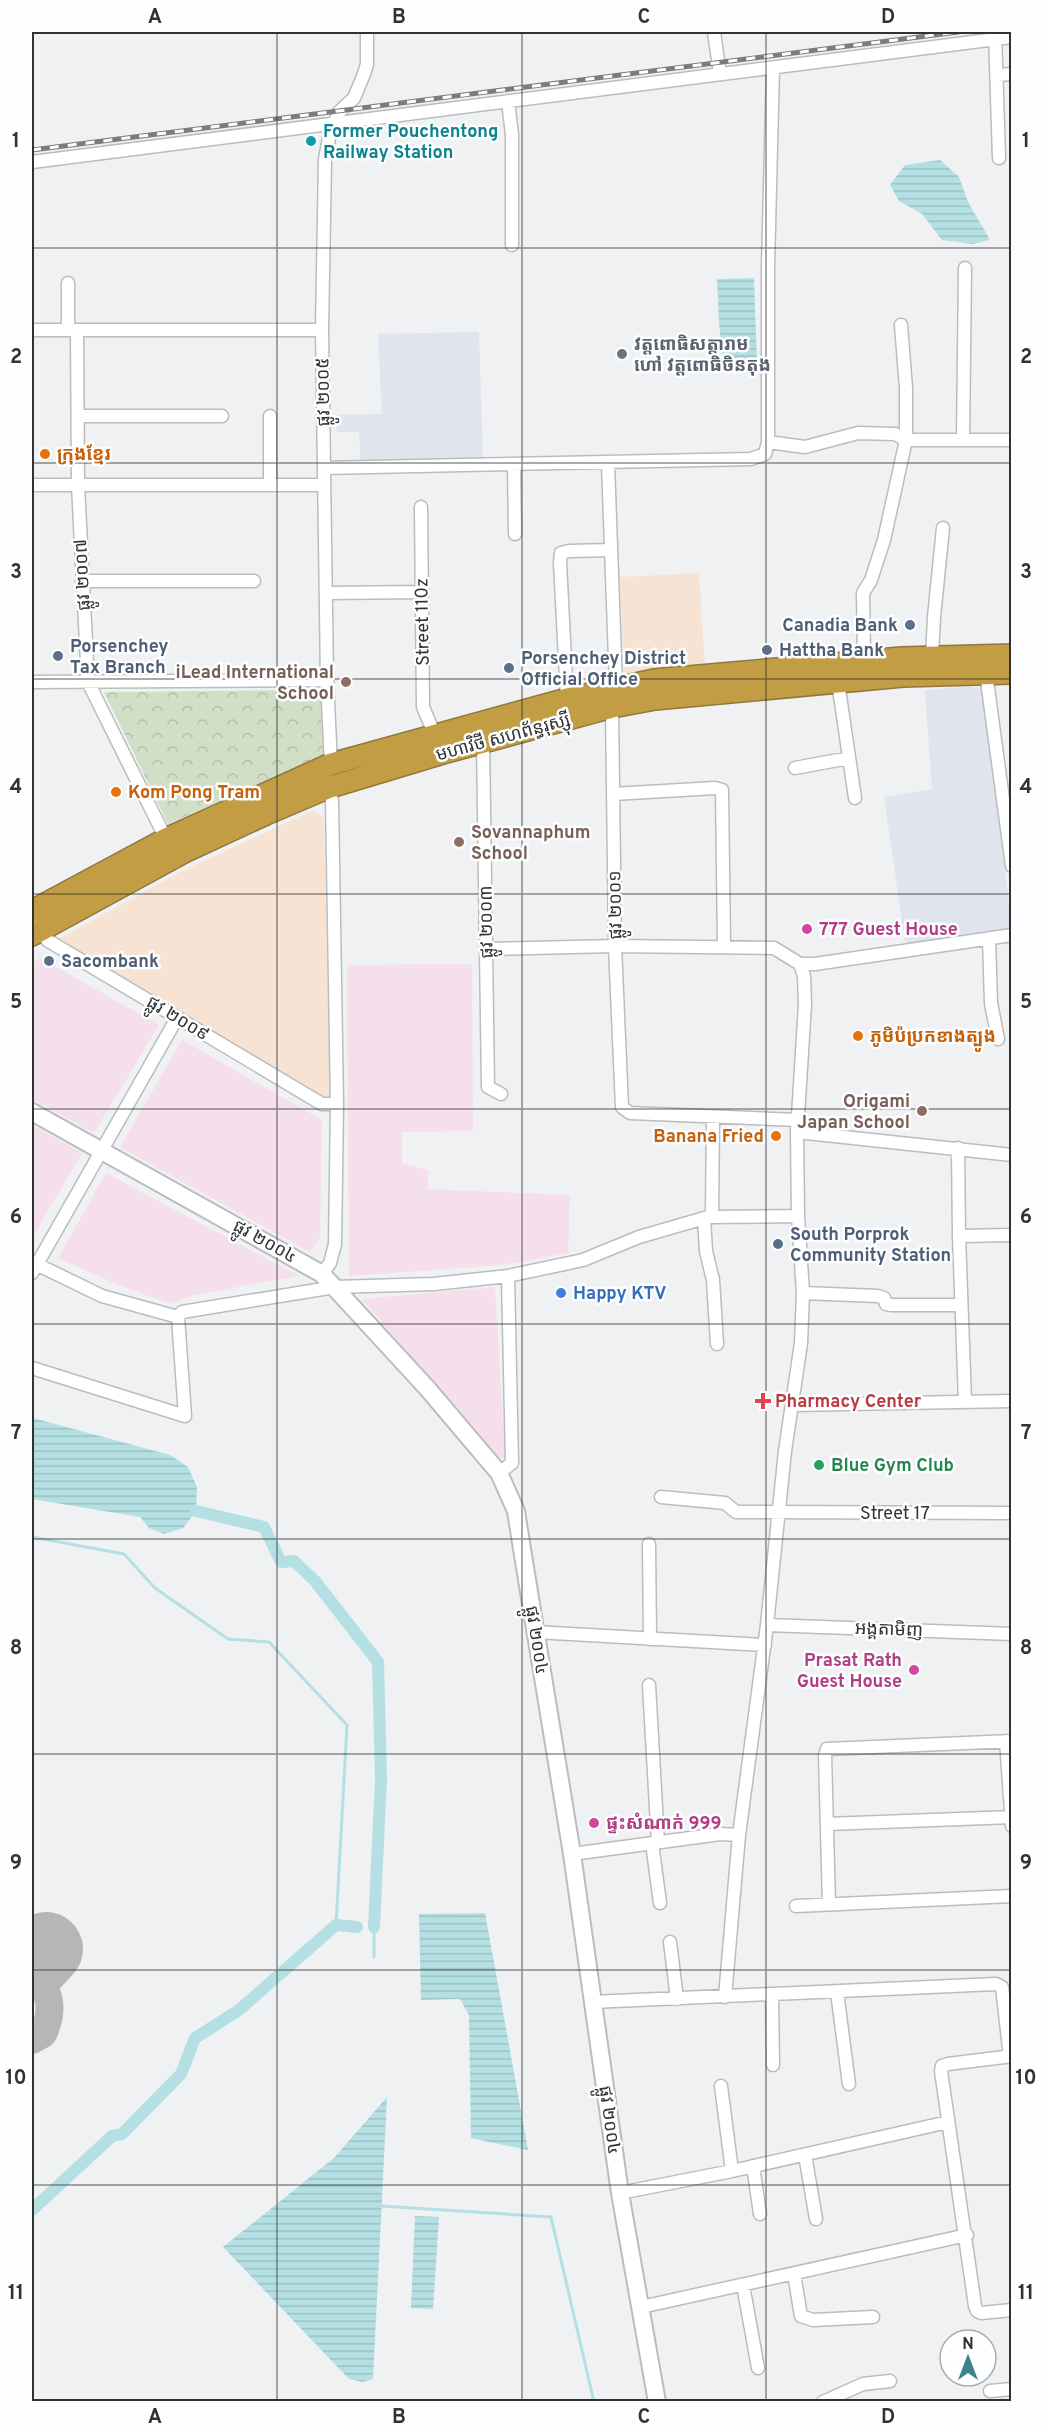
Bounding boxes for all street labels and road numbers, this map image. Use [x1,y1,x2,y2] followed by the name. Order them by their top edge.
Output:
[312,357,340,427] street label: ផ្លូវ ២០០៥
[70,538,100,611] street label: ផ្លូវ ២០០៧
[411,578,436,666] street label: Street 110z
[433,708,574,771] street label: មហាវិថី សហព័ន្ធរុស្ស៊ី
[604,870,632,940] street label: ផ្លូវ ២០០១
[475,885,503,959] street label: ផ្លូវ ២០០៣
[140,992,213,1050] street label: ផ្លូវ ២០០៩
[227,1215,300,1272] street label: ផ្លូវ ២០០៤
[860,1503,930,1526] street label: Street 17
[515,1604,552,1677] street label: ផ្លូវ ២០០៤
[855,1618,923,1643] street label: អង្គតាមិញ
[589,2084,625,2157] street label: ផ្លូវ ២០០៤

